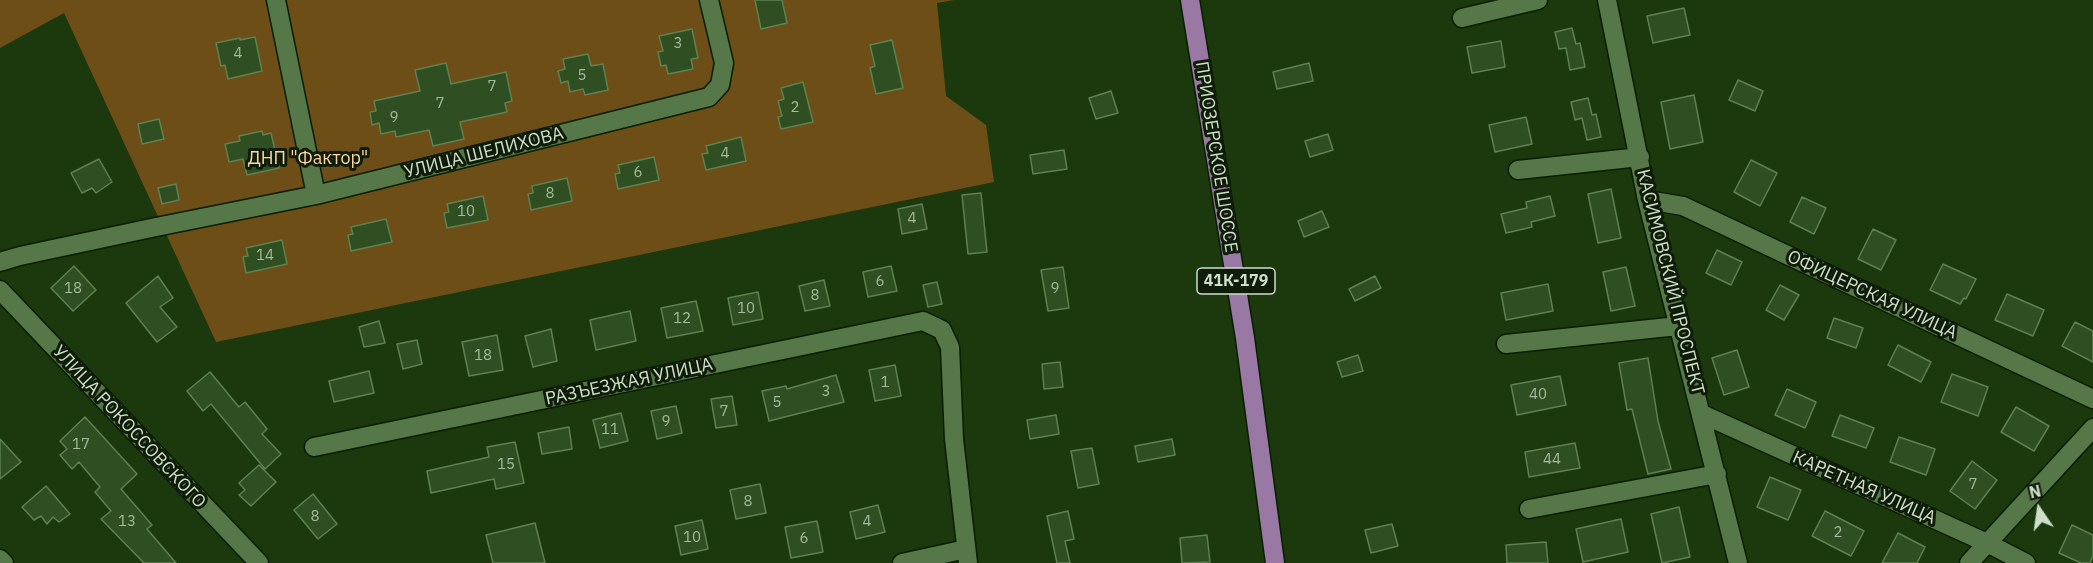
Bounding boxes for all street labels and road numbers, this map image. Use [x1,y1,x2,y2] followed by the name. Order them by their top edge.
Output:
[1190,60,1242,254] street label: ПРИОЗЕРСКОЕ ШОССЕ
[402,123,566,183] street label: УЛИЦА ШЕЛИХОВА
[1632,167,1708,397] street label: КАСИМОВСКИЙ ПРОСПЕКТ
[1784,246,1960,344] street label: ОФИЦЕРСКАЯ УЛИЦА
[1197,268,1275,294] road number: 41К-179
[48,341,210,513] street label: УЛИЦА РОКОССОВСКОГО
[543,354,715,410] street label: РАЗЪЕЗЖАЯ УЛИЦА
[1789,447,1939,529] street label: КАРЕТНАЯ УЛИЦА

